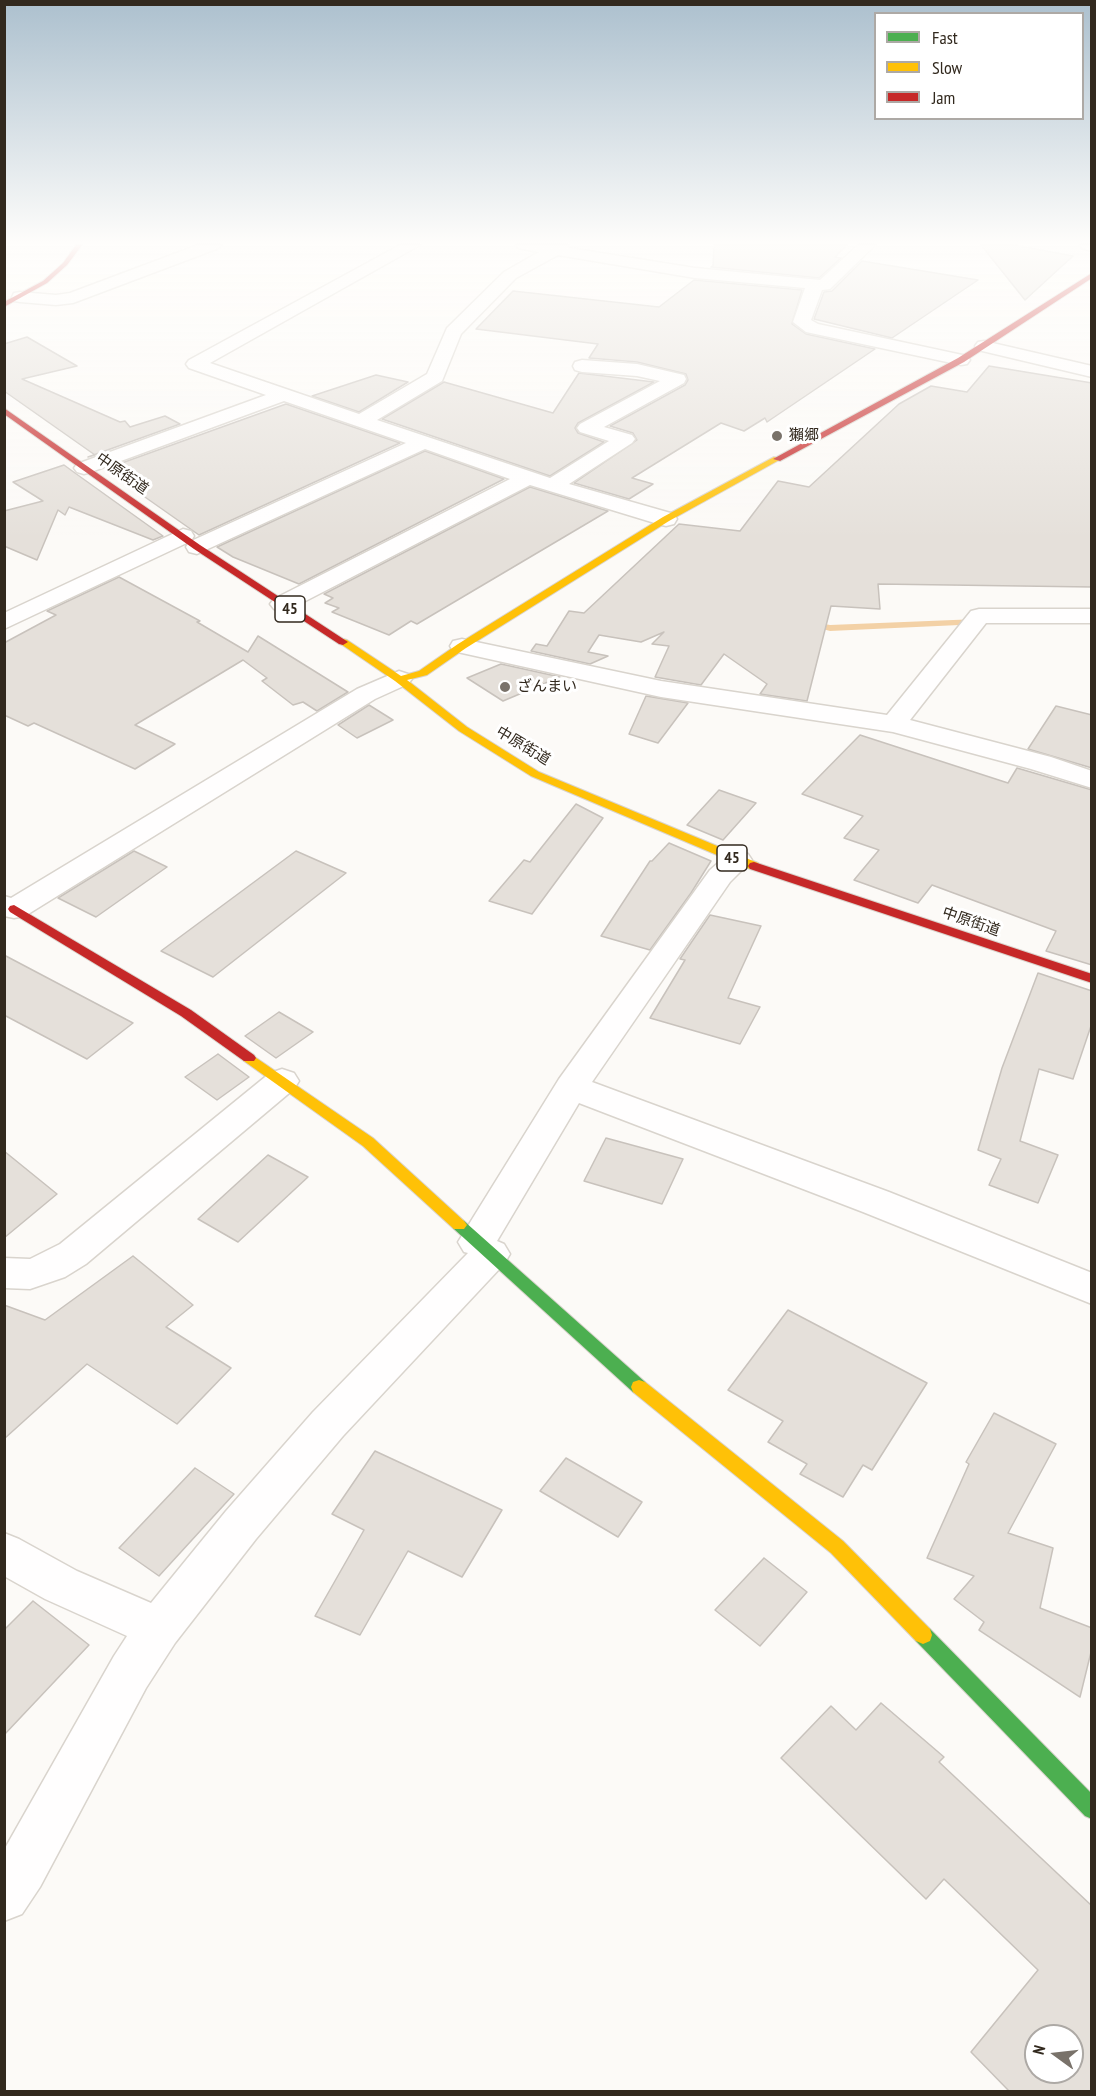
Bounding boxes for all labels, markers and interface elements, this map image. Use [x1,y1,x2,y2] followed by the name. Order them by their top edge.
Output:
[874,12,1084,120] legend
[932,26,958,49] text: Fast
[932,56,962,79] text: Slow
[932,86,955,109] text: Jam
[789,427,819,445] place label: 獺郷
[770,429,784,443] marker: 獺郷
[92,449,152,499] street label: 中原街道
[275,596,305,622] road number: 45
[517,678,577,696] place label: ざんまい
[498,680,512,694] marker: ざんまい
[493,723,553,769] street label: 中原街道
[717,845,747,871] road number: 45
[940,904,1002,940] street label: 中原街道
[1024,2024,1084,2084] north arrow
[1028,2043,1049,2057] text: N

